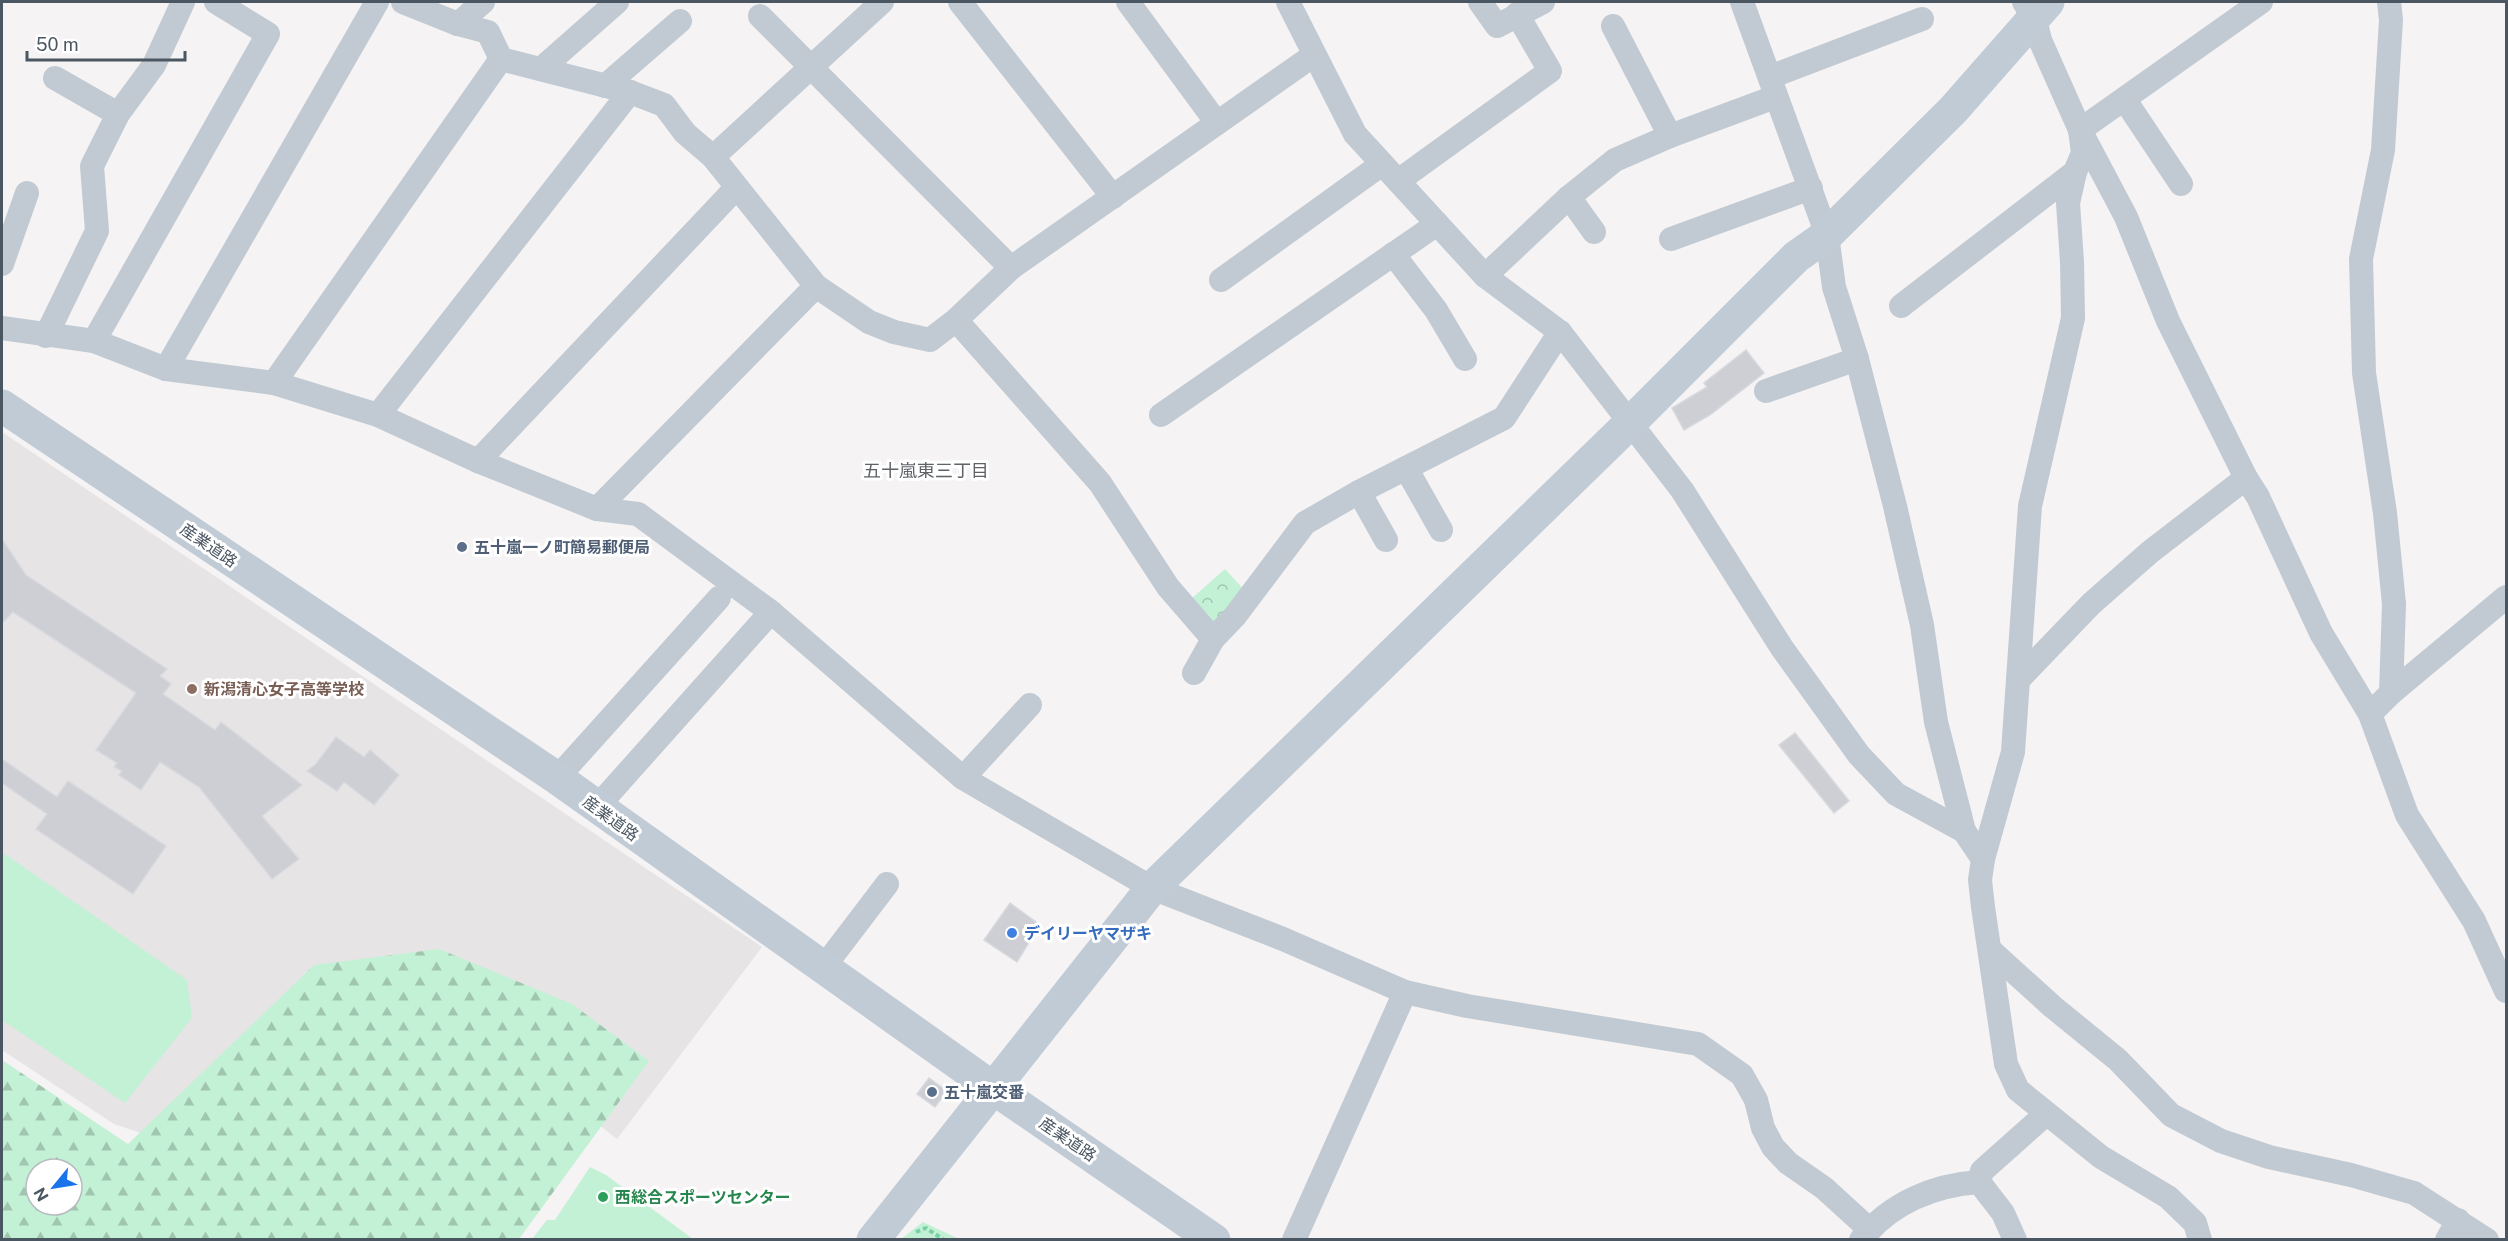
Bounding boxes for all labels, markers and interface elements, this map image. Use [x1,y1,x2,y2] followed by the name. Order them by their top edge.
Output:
[27,24,184,62] scale bar
[36,34,79,55] text: 50 m
[863,460,989,481] district label: 五十嵐東三丁目
[177,520,241,571] street label: 産業道路
[474,538,650,557] place label: 五十嵐一ノ町簡易郵便局
[455,540,469,554] marker: 五十嵐一ノ町簡易郵便局
[204,680,364,699] place label: 新潟清心女子高等学校
[185,682,199,696] marker: 新潟清心女子高等学校
[579,792,642,845] street label: 産業道路
[1024,924,1152,943] place label: デイリーヤマザキ
[1005,926,1019,940] marker: デイリーヤマザキ
[944,1083,1024,1102] place label: 五十嵐交番
[925,1085,939,1099] marker: 五十嵐交番
[1036,1114,1100,1165] street label: 産業道路
[24,1157,84,1217] north arrow
[30,1184,53,1204] text: N
[615,1188,791,1207] place label: 西総合スポーツセンター
[596,1190,610,1204] marker: 西総合スポーツセンター

